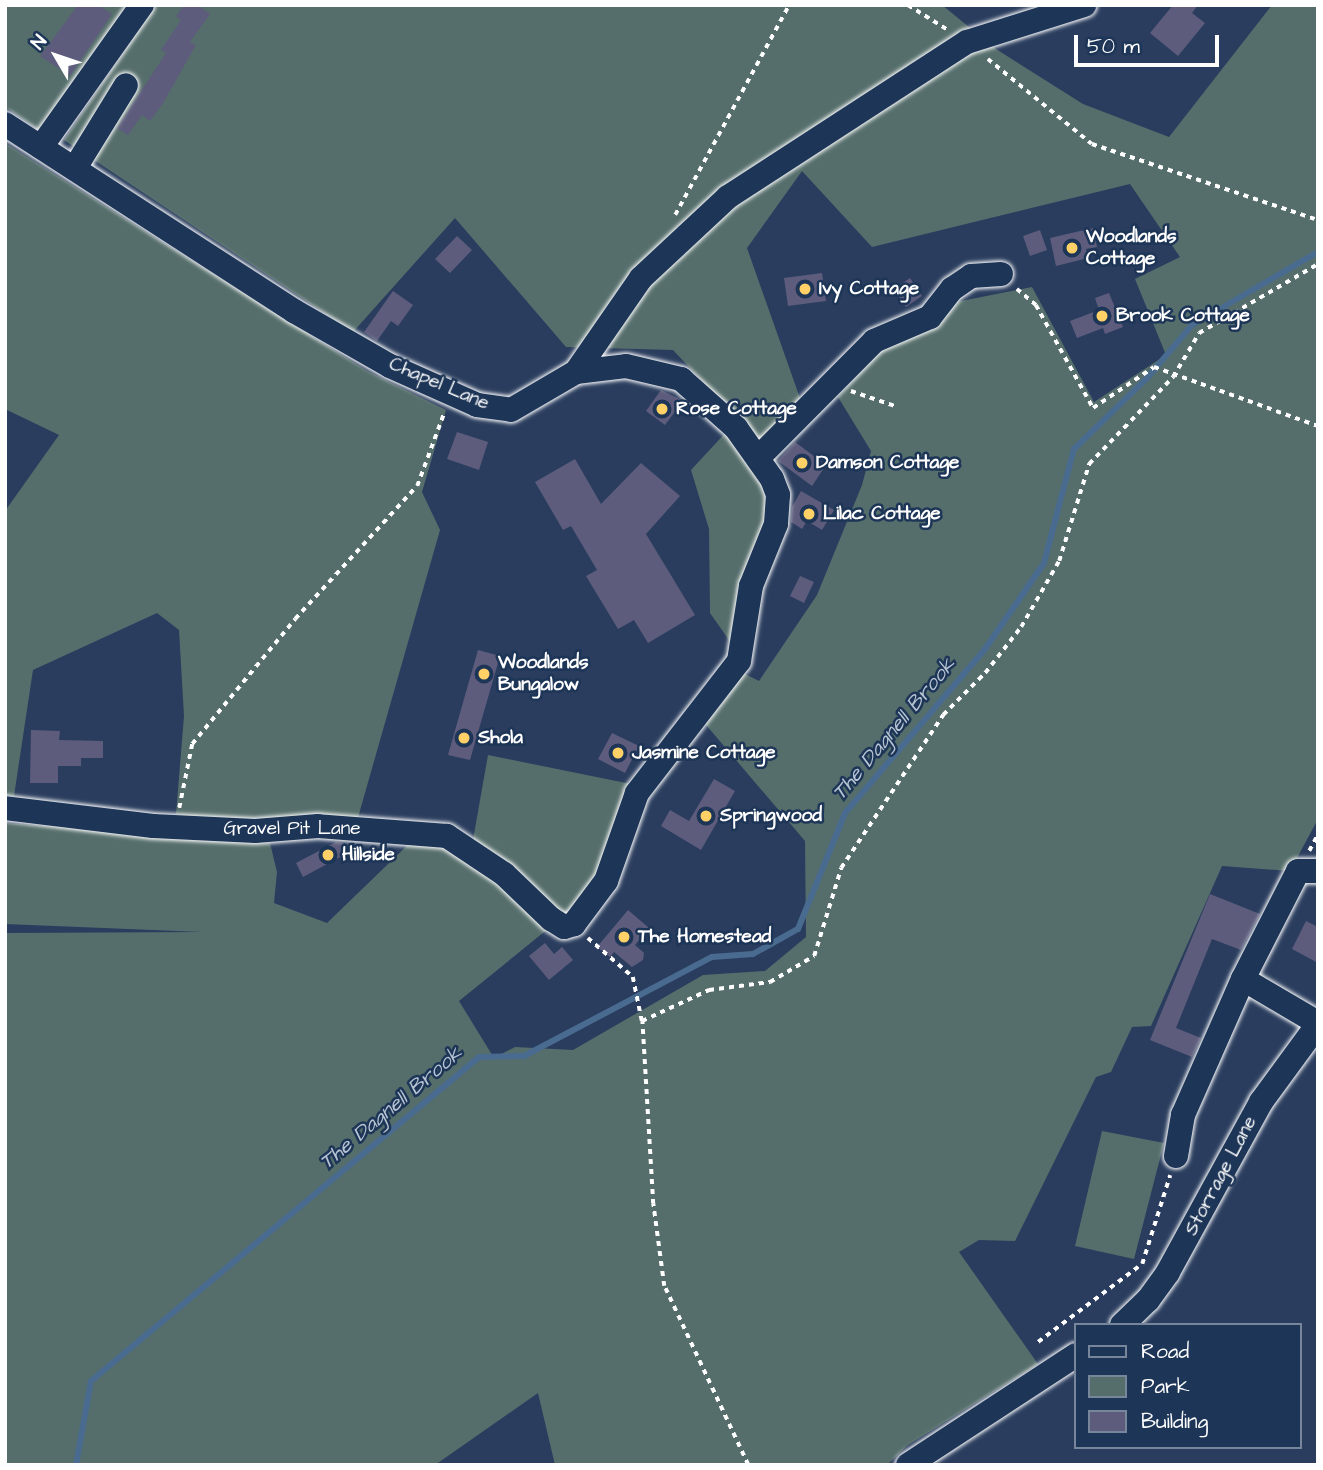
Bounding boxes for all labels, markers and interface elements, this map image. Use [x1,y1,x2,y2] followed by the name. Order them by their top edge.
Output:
[21,21,91,91] north arrow
[1078,21,1223,65] scale bar
[25,29,54,56] text: N
[1087,32,1140,61] text: 50 m
[1086,226,1176,270] place label: Woodlands Cottage
[1064,240,1080,256] marker: Woodlands Cottage
[819,278,919,300] place label: Ivy Cottage
[797,281,813,297] marker: Ivy Cottage
[1116,305,1250,327] place label: Brook Cottage
[1094,308,1110,324] marker: Brook Cottage
[385,353,493,415] street label: Chapel Lane
[676,398,797,420] place label: Rose Cottage
[654,401,670,417] marker: Rose Cottage
[816,452,959,474] place label: Damson Cottage
[794,455,810,471] marker: Damson Cottage
[823,503,941,525] place label: Lilac Cottage
[801,506,817,522] marker: Lilac Cottage
[498,652,588,696] place label: Woodlands Bungalow
[827,653,961,805] water label: The Dagnell Brook
[476,666,492,682] marker: Woodlands Bungalow
[478,727,523,749] place label: Shola
[456,730,472,746] marker: Shola
[632,742,776,764] place label: Jasmine Cottage
[610,745,626,761] marker: Jasmine Cottage
[720,805,822,827] place label: Springwood
[698,808,714,824] marker: Springwood
[224,818,360,840] street label: Gravel Pit Lane
[342,844,395,866] place label: Hillside
[320,847,336,863] marker: Hillside
[638,926,771,948] place label: The Homestead
[616,929,632,945] marker: The Homestead
[315,1041,467,1175] water label: The Dagnell Brook
[1180,1113,1262,1239] street label: Storrage Lane
[1074,1323,1302,1449] legend
[1141,1337,1189,1366] text: Road
[1141,1372,1190,1401] text: Park
[1141,1407,1208,1436] text: Building

